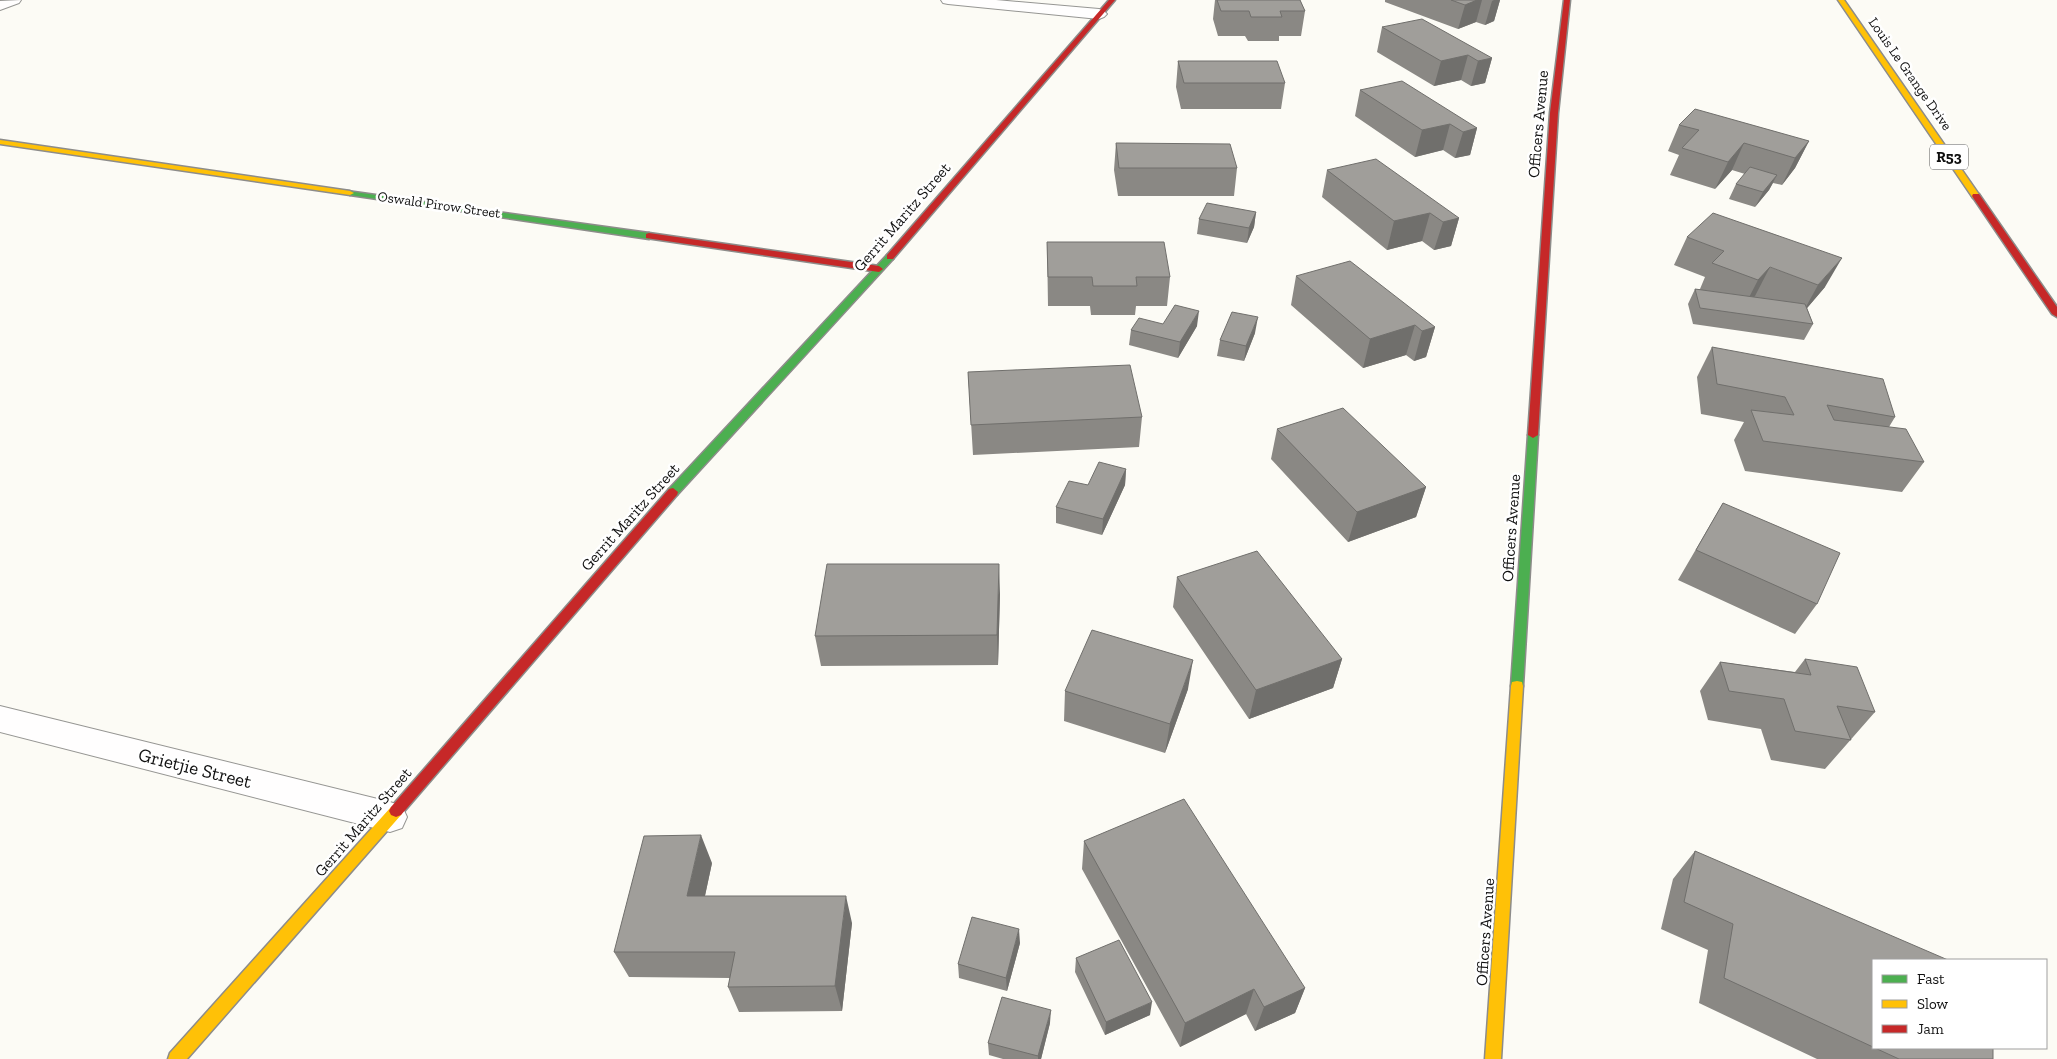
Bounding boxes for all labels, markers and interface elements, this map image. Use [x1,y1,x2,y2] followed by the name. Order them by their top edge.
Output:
[1865,14,1956,134] street label: Louis Le Grange Drive
[1524,69,1552,179] street label: Officers Avenue
[1930,144,1968,170] road number: R53
[850,159,955,275] street label: Gerrit Maritz Street
[377,188,502,222] street label: Oswald Pirow Street
[577,459,683,575] street label: Gerrit Maritz Street
[1498,473,1524,583] street label: Officers Avenue
[136,743,254,793] street label: Grietjie Street
[311,764,416,880] street label: Gerrit Maritz Street
[1472,877,1498,987] street label: Officers Avenue
[1872,959,2047,1049] legend
[1917,970,1945,988] text: Fast
[1917,995,1949,1013] text: Slow
[1917,1020,1944,1038] text: Jam

